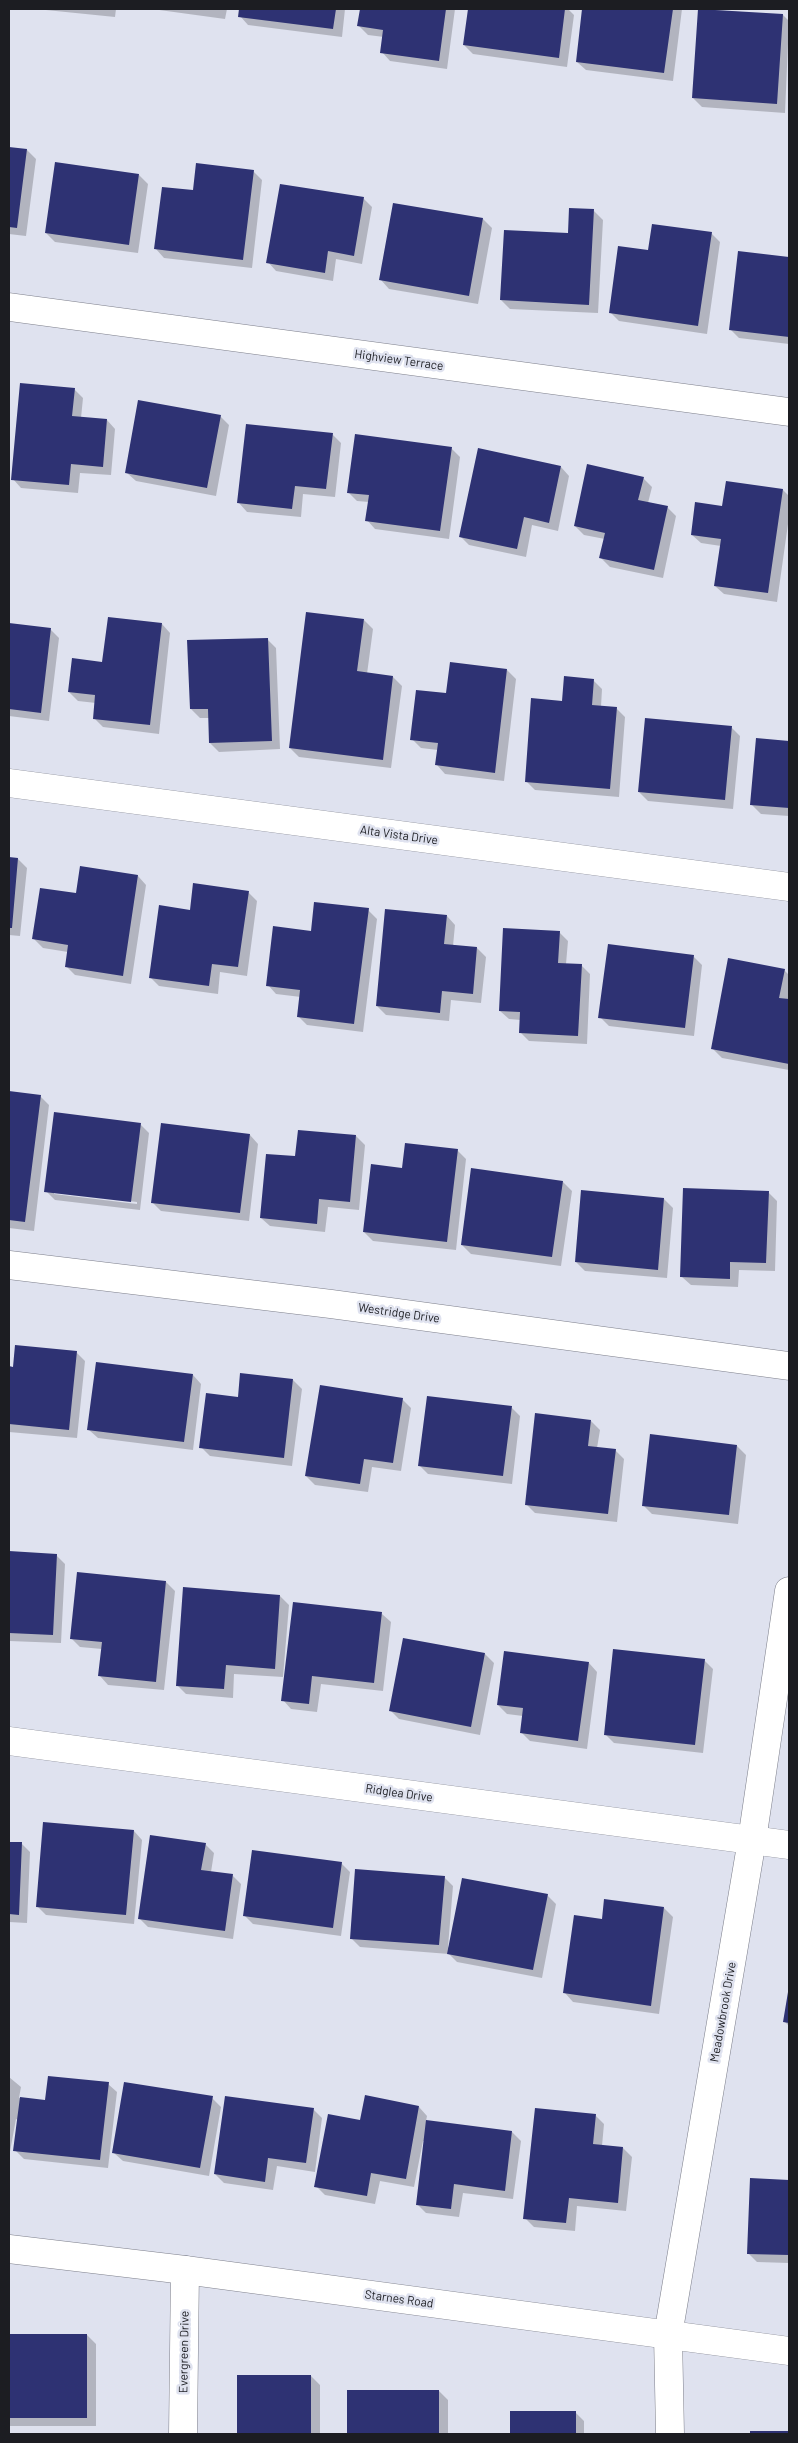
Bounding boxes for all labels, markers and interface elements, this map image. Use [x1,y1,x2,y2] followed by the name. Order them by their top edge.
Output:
[354,347,444,373] street label: Highview Terrace
[359,822,439,848] street label: Alta Vista Drive
[357,1300,441,1326] street label: Westridge Drive
[364,1781,434,1805] street label: Ridglea Drive
[707,1961,739,2063] street label: Meadowbrook Drive
[364,2287,434,2311] street label: Starnes Road
[176,2311,192,2393] street label: Evergreen Drive

